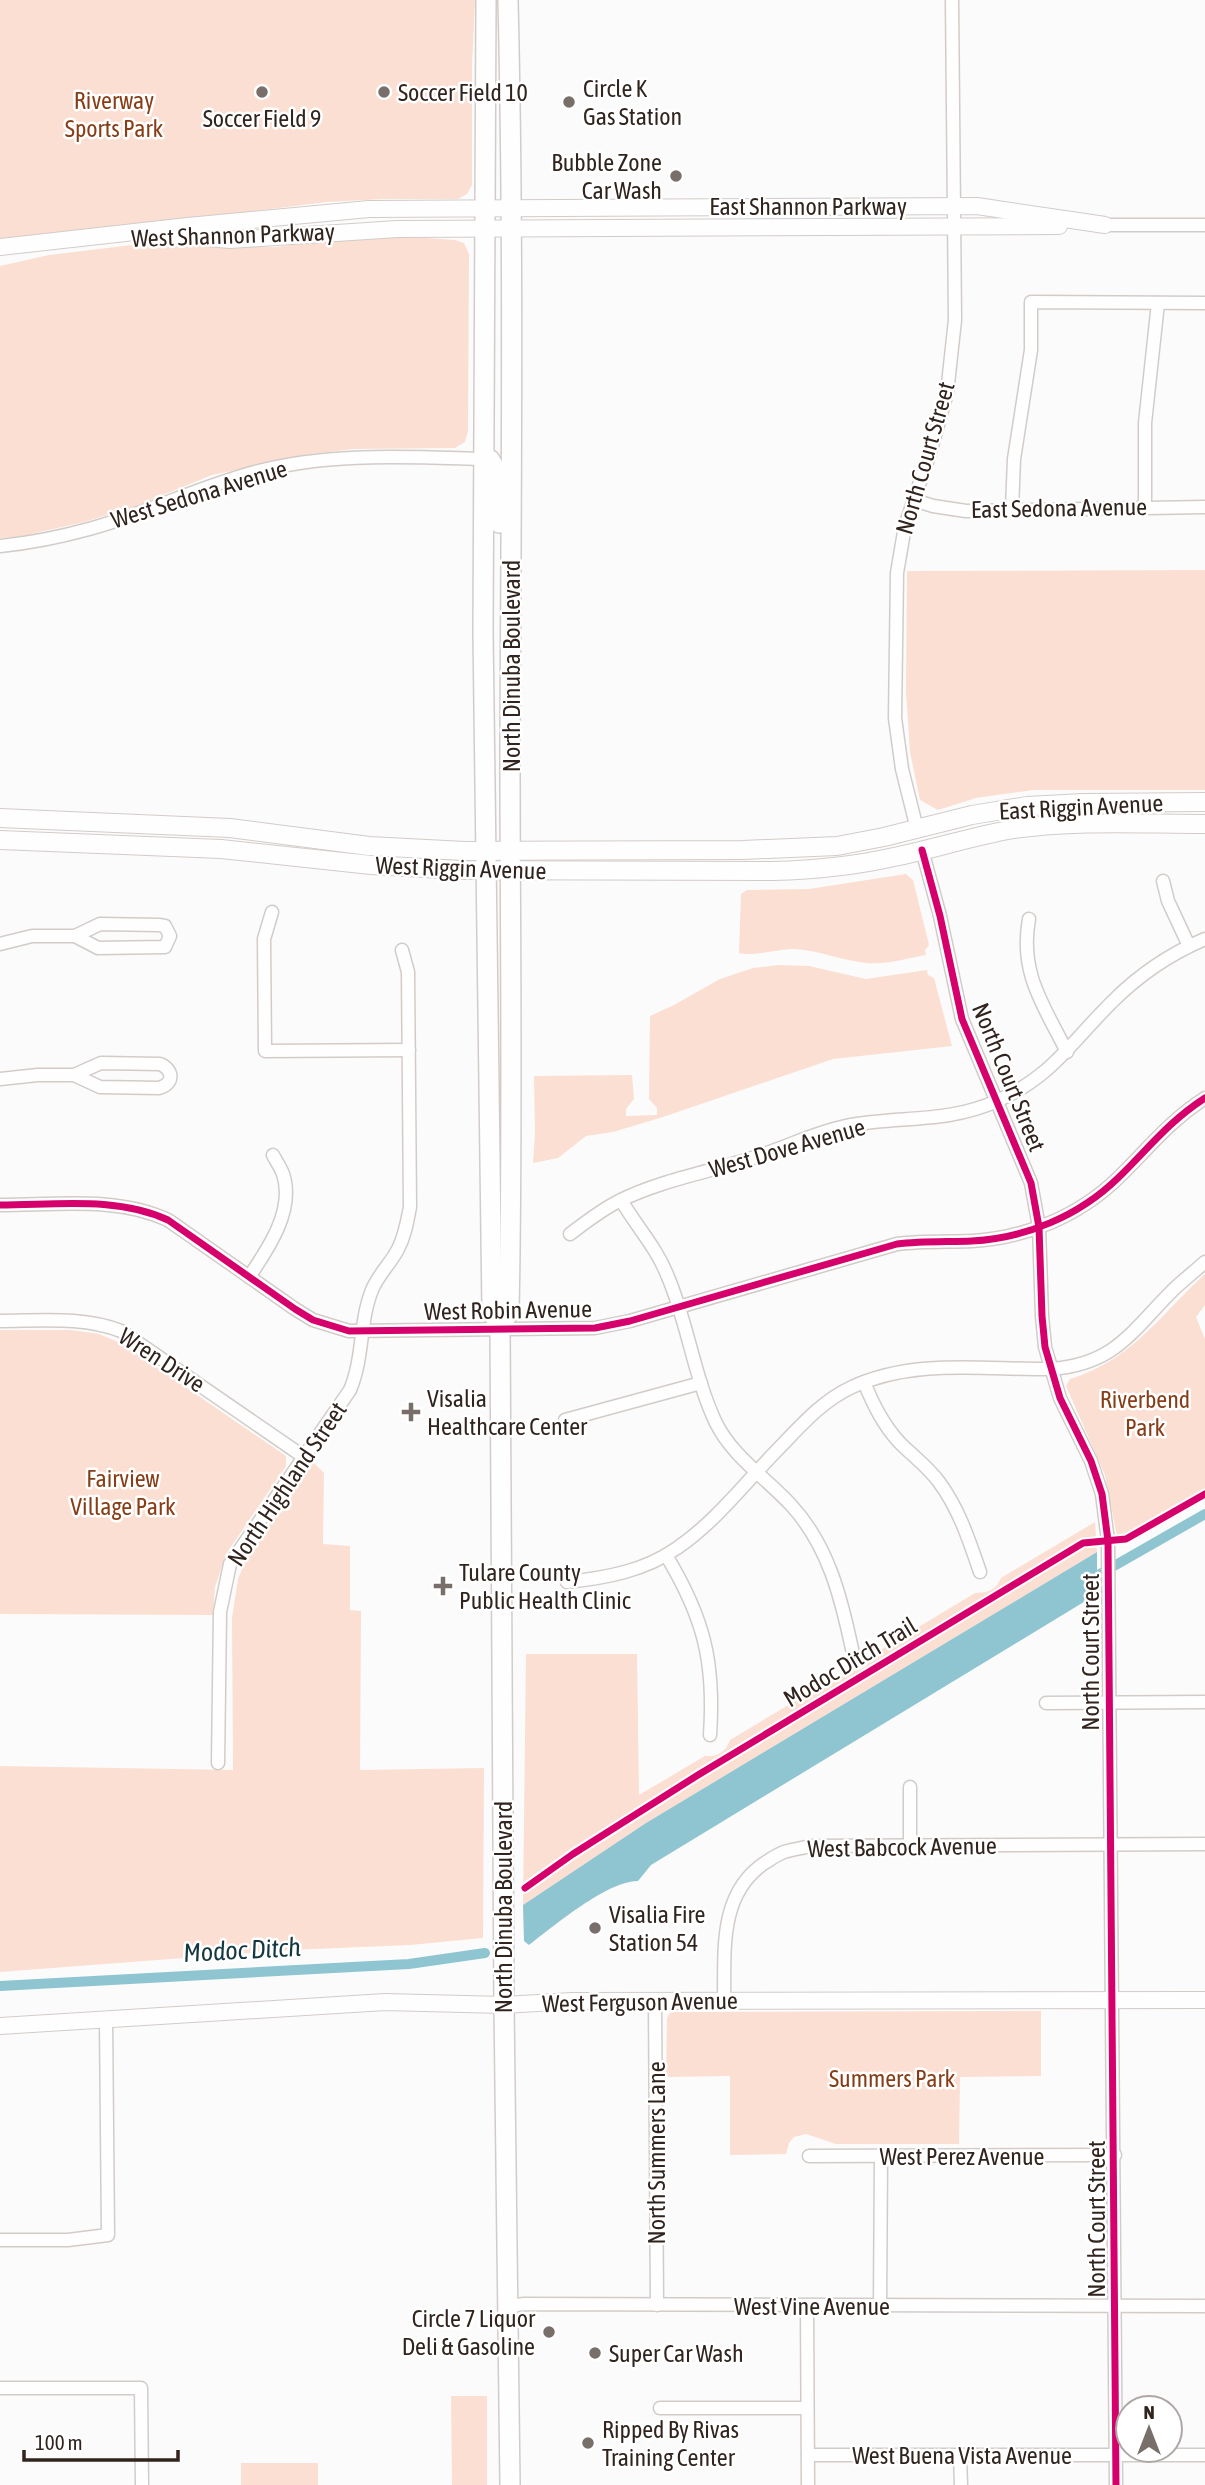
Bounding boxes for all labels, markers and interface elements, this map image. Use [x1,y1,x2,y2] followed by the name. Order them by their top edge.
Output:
[583,75,682,130] place label: Circle K Gas Station
[398,79,528,106] place label: Soccer Field 10
[254,84,270,100] marker: Soccer Field 9
[376,84,392,100] marker: Soccer Field 10
[65,87,164,142] park label: Riverway Sports Park
[561,94,577,110] marker: Circle K Gas Station
[203,105,321,132] place label: Soccer Field 9
[551,149,662,204] place label: Bubble Zone Car Wash
[668,168,684,184] marker: Bubble Zone Car Wash
[709,193,907,220] street label: East Shannon Parkway
[131,218,335,252] street label: West Shannon Parkway
[890,379,960,537] street label: North Court Street
[108,454,290,534] street label: West Sedona Avenue
[971,493,1147,523] street label: East Sedona Avenue
[498,560,525,772] street label: North Dinuba Boulevard
[998,789,1164,825] street label: East Riggin Avenue
[375,852,547,884] street label: West Riggin Avenue
[967,999,1051,1155] street label: North Court Street
[706,1113,868,1183] street label: West Dove Avenue
[424,1295,592,1325] street label: West Robin Avenue
[114,1322,210,1398] street label: Wren Drive
[427,1385,588,1440] place label: Visalia Healthcare Center
[1100,1386,1190,1441] park label: Riverbend Park
[222,1397,352,1571] street label: North Highland Street
[401,1402,421,1422] marker: Visalia Healthcare Center
[70,1465,176,1520] park label: Fairview Village Park
[459,1559,631,1614] place label: Tulare County Public Health Clinic
[1077,1573,1104,1731] street label: North Court Street
[433,1576,453,1596] marker: Tulare County Public Health Clinic
[779,1611,922,1712] street label: Modoc Ditch Trail
[490,1801,517,2013] street label: North Dinuba Boulevard
[807,1832,997,1862] street label: West Babcock Avenue
[609,1901,705,1956] place label: Visalia Fire Station 54
[587,1920,603,1936] marker: Visalia Fire Station 54
[183,1932,302,1968] water label: Modoc Ditch
[542,1987,738,2017] street label: West Ferguson Avenue
[643,2061,670,2245] street label: North Summers Lane
[829,2065,955,2092] park label: Summers Park
[1083,2140,1110,2298] street label: North Court Street
[880,2143,1045,2170] street label: West Perez Avenue
[734,2293,890,2320] street label: West Vine Avenue
[402,2305,536,2360] place label: Circle 7 Liquor Deli & Gasoline
[541,2324,557,2340] marker: Circle 7 Liquor Deli & Gasoline
[609,2340,744,2367] place label: Super Car Wash
[587,2345,603,2361] marker: Super Car Wash
[1114,2394,1184,2464] north arrow
[1143,2401,1155,2423] text: N
[602,2416,739,2471] place label: Ripped By Rivas Training Center
[24,2418,178,2462] scale bar
[35,2430,83,2454] text: 100 m
[580,2435,596,2451] marker: Ripped By Rivas Training Center
[852,2442,1072,2469] street label: West Buena Vista Avenue

